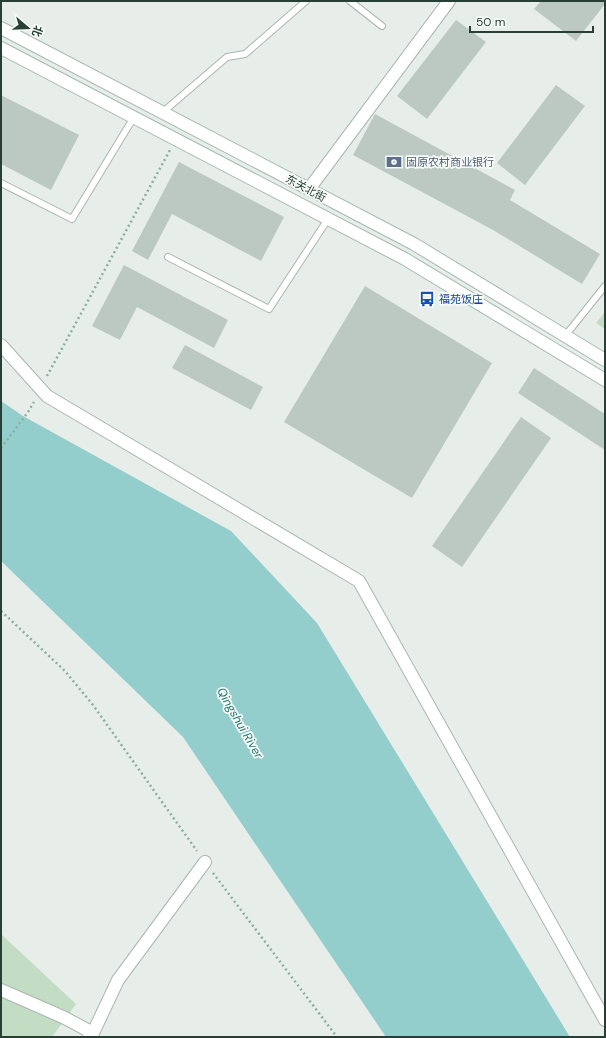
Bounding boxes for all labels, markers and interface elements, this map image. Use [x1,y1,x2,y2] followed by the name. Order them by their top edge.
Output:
[8,8,48,48] north arrow
[470,8,593,34] scale bar
[476,14,505,30] text: 50 m
[29,24,46,39] text: 北
[385,153,403,171] bank icon: 固原农村商业银行
[406,155,494,169] place label: 固原农村商业银行
[283,171,329,205] street label: 东关北街
[418,290,436,308] bus stop icon: 福苑饭庄
[439,292,483,306] place label: 福苑饭庄
[213,685,267,762] water label: Qingshui River

